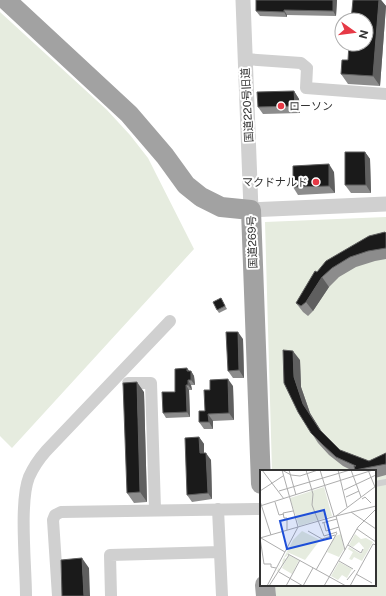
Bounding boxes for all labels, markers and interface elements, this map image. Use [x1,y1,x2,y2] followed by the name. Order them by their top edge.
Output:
[334,12,374,52] north arrow
[357,29,371,40] text: N
[239,67,255,143] street label: 国道220号旧道
[289,100,333,112] place label: ローソン
[276,101,286,111] marker: ローソン
[242,176,308,188] place label: マクドナルド
[311,177,321,187] marker: マクドナルド
[245,215,259,269] street label: 国道269号
[260,470,376,586] inset map

